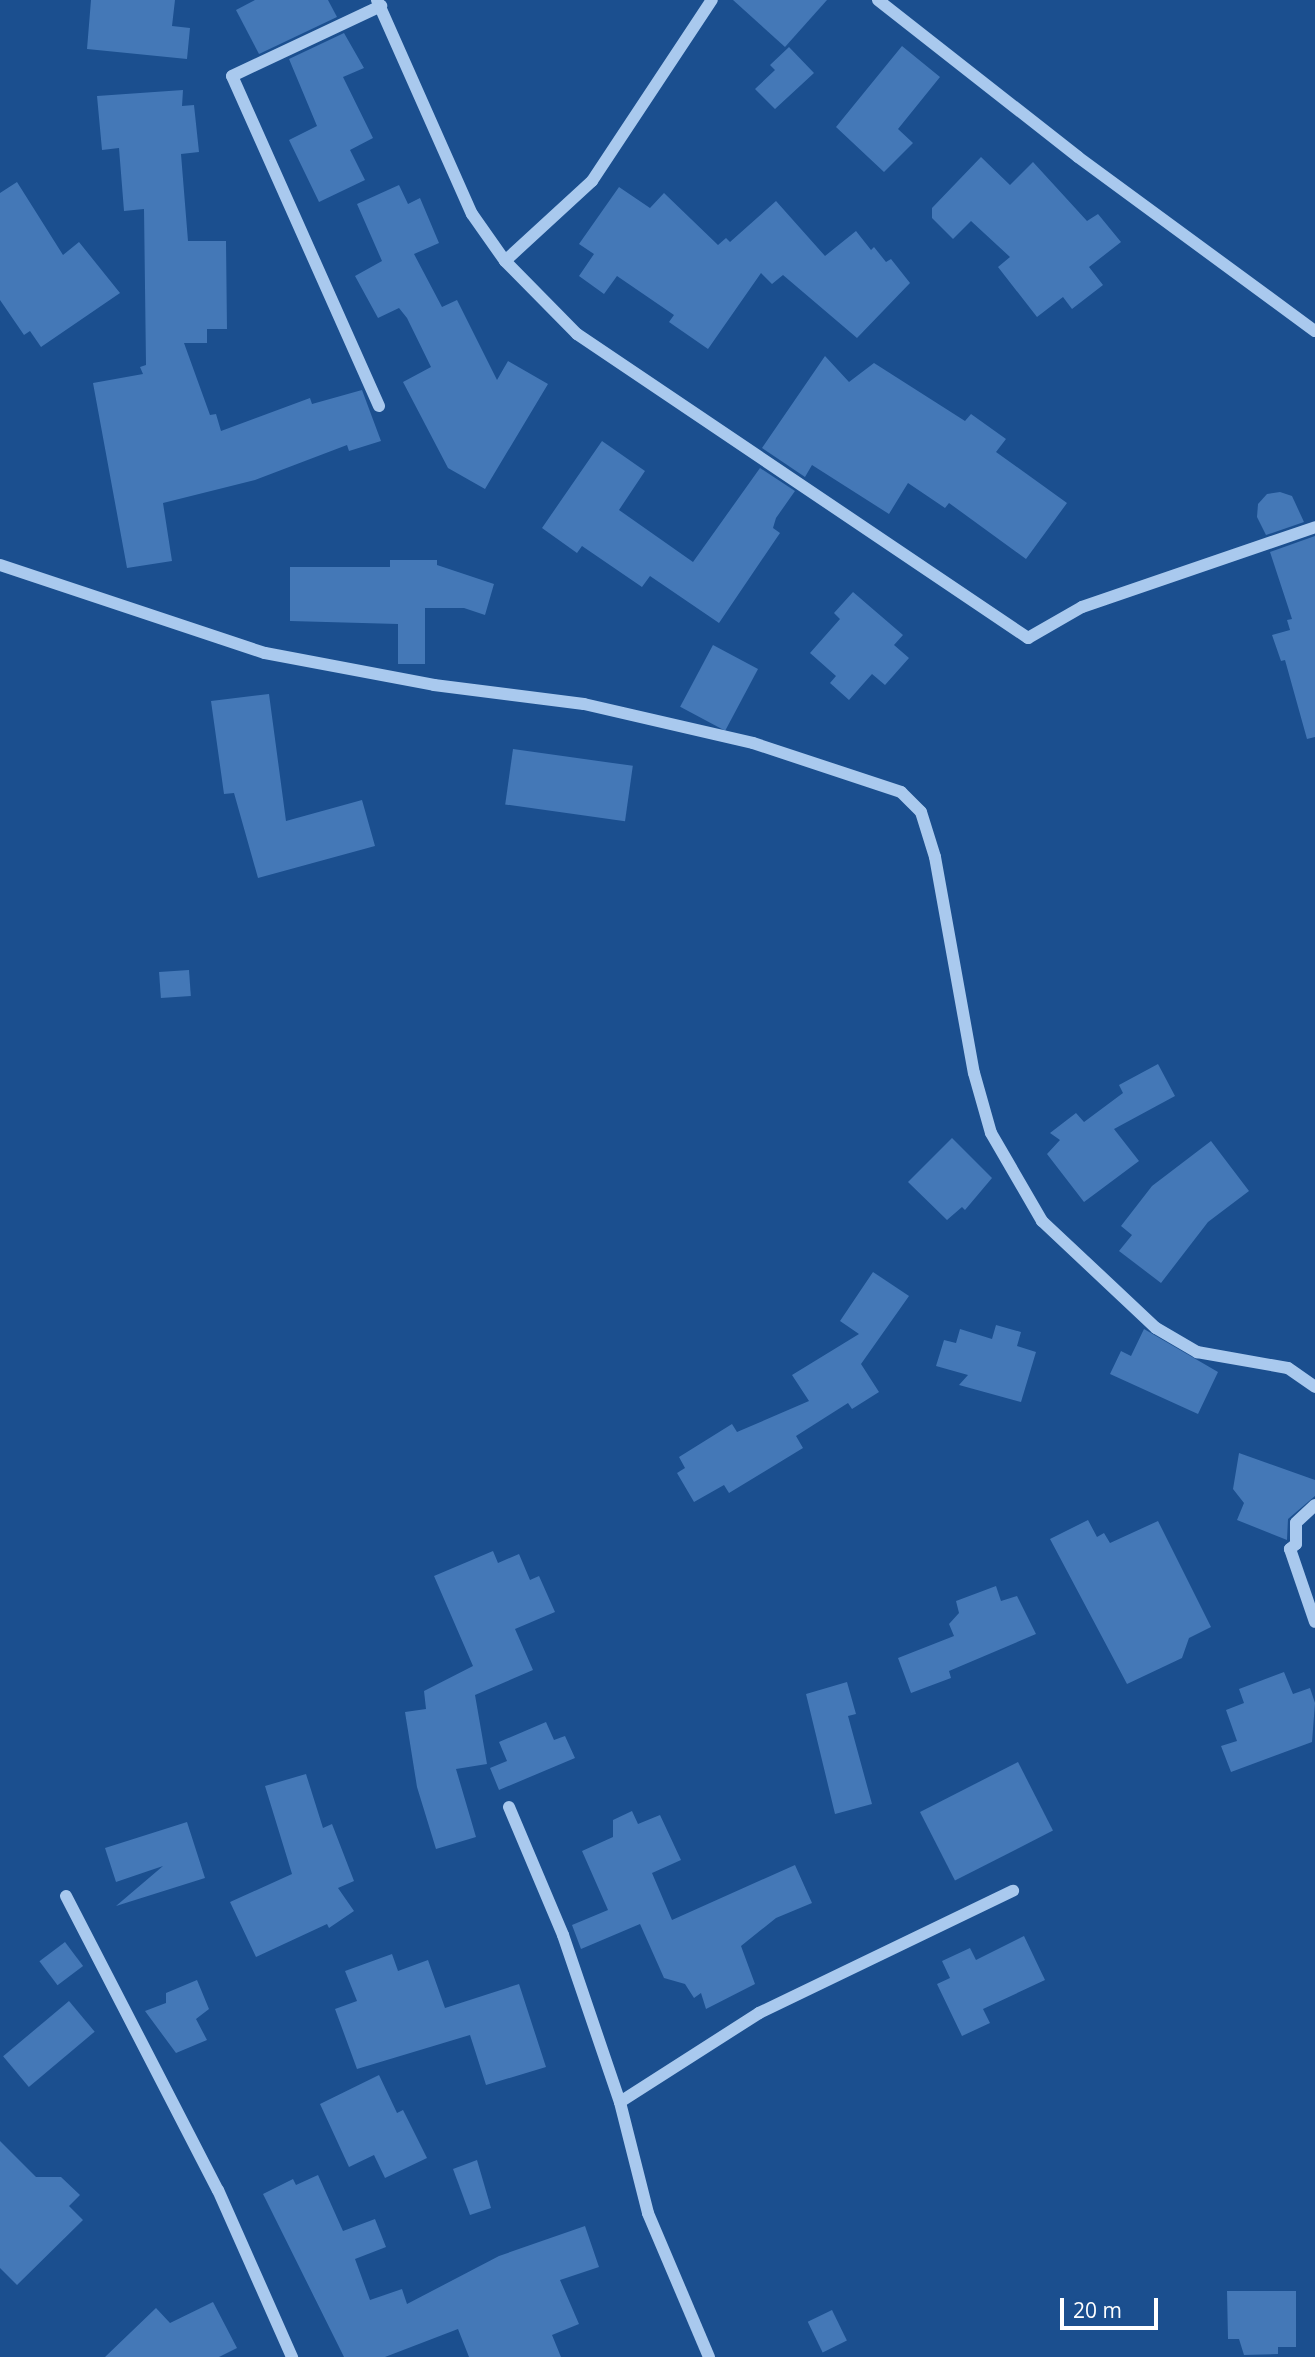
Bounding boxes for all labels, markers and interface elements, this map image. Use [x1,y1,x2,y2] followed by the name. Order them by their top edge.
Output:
[1063,2284,1161,2328] scale bar
[1073,2296,1122,2324] text: 20 m

